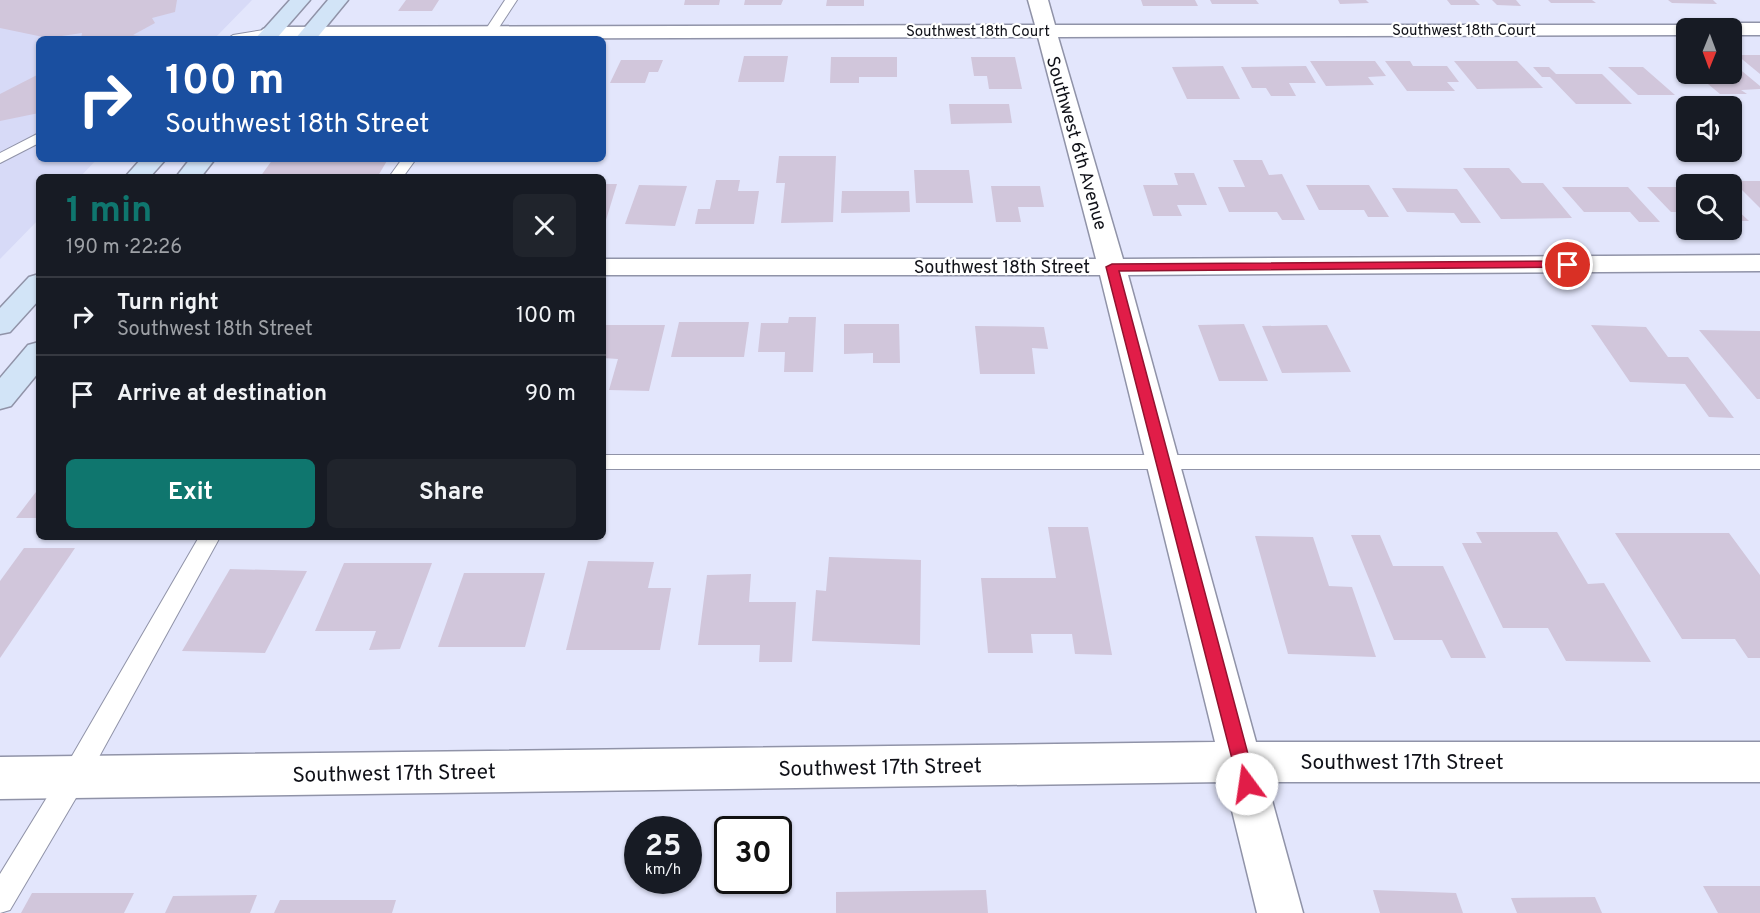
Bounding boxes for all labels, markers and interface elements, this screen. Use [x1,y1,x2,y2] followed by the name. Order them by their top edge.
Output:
[1676,18,1742,84] north arrow
[1676,18,1742,240] map controls
[1392,22,1536,41] street label: Southwest 18th Court
[906,23,1050,42] street label: Southwest 18th Court
[1040,54,1111,233] street label: Southwest 6th Avenue
[165,56,284,109] text: 100 m
[66,60,144,138] icon: right
[1676,96,1742,162] button: sound
[165,108,429,142] text: Southwest 18th Street
[1676,174,1742,240] button: search
[66,189,152,235] text: 1 min
[513,194,576,257] button: close
[66,235,182,261] text: 190 m · 22:26
[1542,239,1593,290] pin
[1551,248,1584,281] icon: arrive
[914,257,1090,280] street label: Southwest 18th Street
[117,290,219,317] text: Turn right
[66,300,99,333] icon: right
[516,303,576,330] text: 100 m
[117,317,313,343] text: Southwest 18th Street
[66,378,99,411] icon: arrive
[117,381,327,408] text: Arrive at destination
[525,381,576,408] text: 90 m
[66,459,315,528] button: Exit
[327,459,576,528] button: Share
[1300,750,1504,777] street label: Southwest 17th Street
[1215,752,1279,816] position arrow
[778,753,982,784] street label: Southwest 17th Street
[292,759,496,790] street label: Southwest 17th Street
[714,816,792,894] speed limit sign: 30
[645,829,681,866] text: 25
[645,861,681,880] text: km/h

